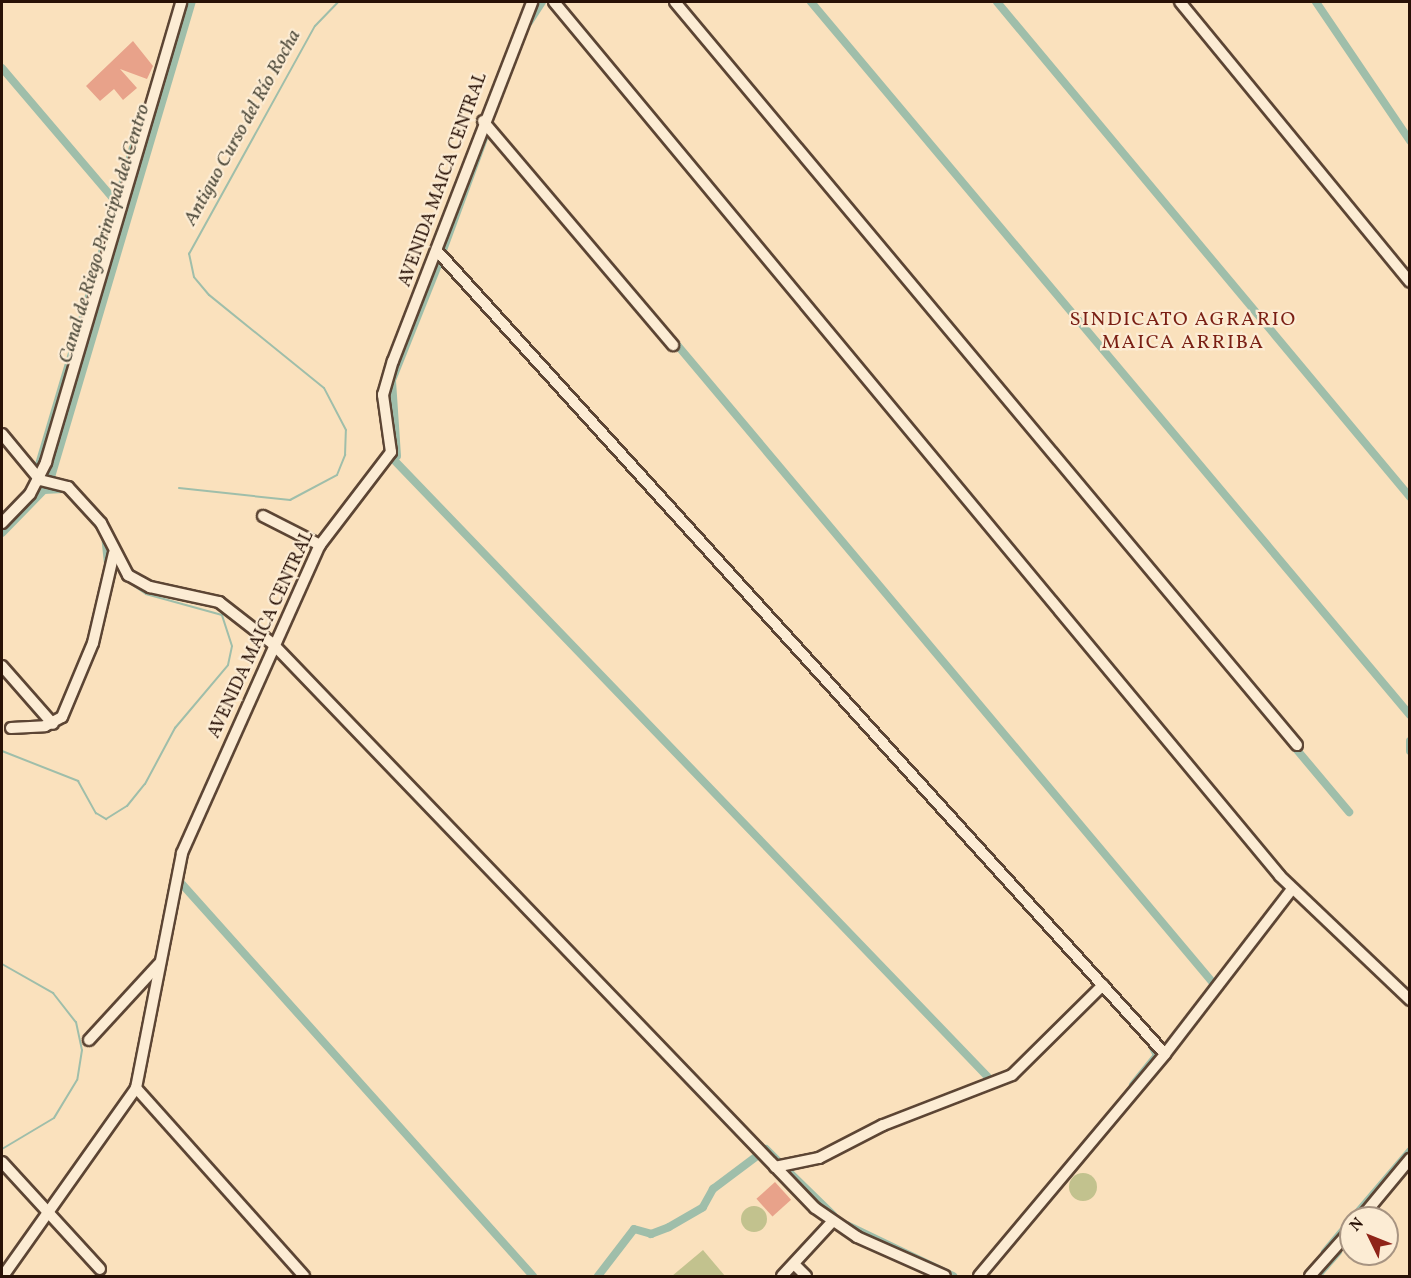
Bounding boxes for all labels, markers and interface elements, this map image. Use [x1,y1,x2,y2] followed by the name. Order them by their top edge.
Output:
[179,26,307,230] water label: Antiguo Curso del Río Rocha
[395,70,493,290] street label: AVENIDA MAICA CENTRAL
[54,102,156,366] water label: Canal de Riego Principal del Centro
[1069,309,1297,356] district label: SINDICATO AGRARIO MAICA ARRIBA
[204,528,320,742] street label: AVENIDA MAICA CENTRAL
[1339,1206,1399,1266] north arrow
[1345,1213,1369,1237] text: N

